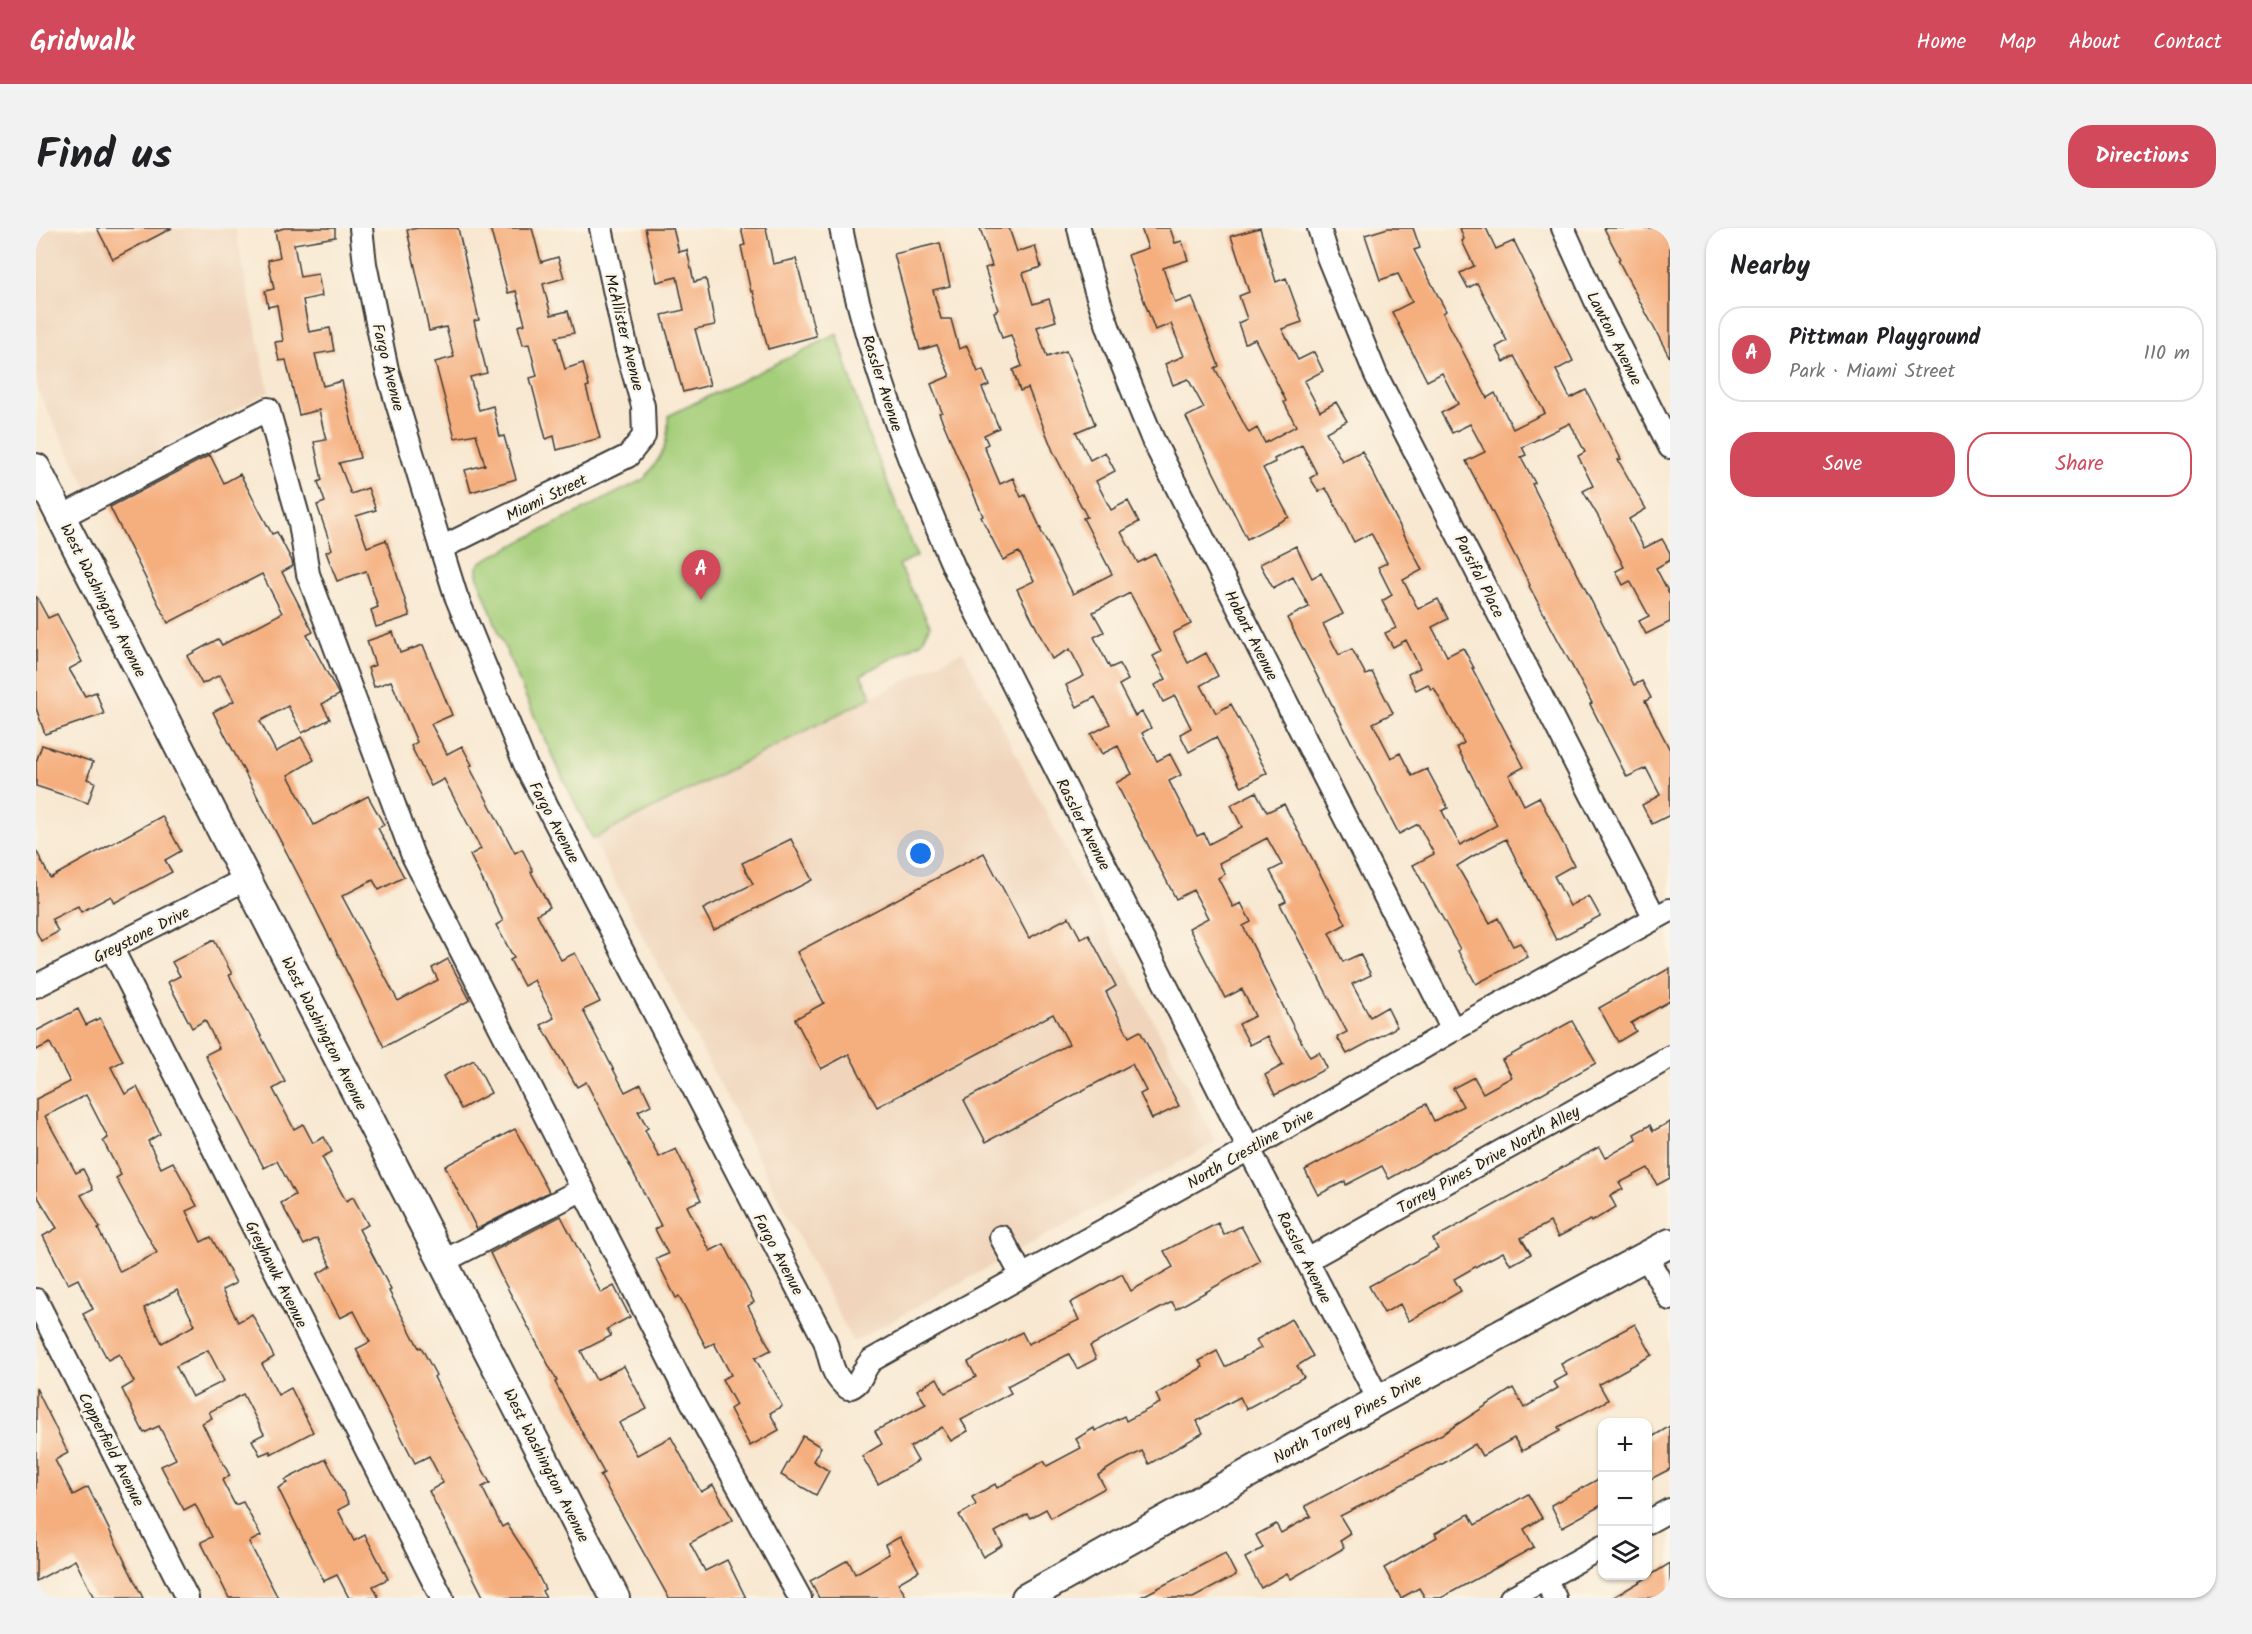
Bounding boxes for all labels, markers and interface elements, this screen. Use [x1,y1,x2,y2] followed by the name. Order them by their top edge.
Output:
[30,20,135,65] text: Gridwalk
[1917,26,1966,59] text: Home
[1999,26,2036,59] text: Map
[2069,26,2120,59] text: About
[2153,26,2222,59] text: Contact
[36,123,172,190] text: Find us
[2068,125,2216,188] button: Directions
[1730,246,1810,288] text: Nearby
[597,271,650,394] street label: McAllister Avenue
[1579,287,1648,390] street label: Lawton Avenue
[365,321,411,414] street label: Fargo Avenue
[1789,321,1980,356] text: Pittman Playground
[854,332,909,435] street label: Rassler Avenue
[1745,338,1758,370] text: A
[2144,338,2190,370] text: 110 m
[1789,356,1955,388] text: Park · Miami Street
[1730,432,1955,497] button: Save
[1967,432,2192,497] button: Share
[502,468,592,529] street label: Miami Street
[53,519,152,682] street label: West Washington Avenue
[1447,531,1510,623] street label: Parsifal Place
[682,550,720,600] pin: A
[1217,586,1284,685] street label: Hobart Avenue
[1049,774,1117,875] street label: Rassler Avenue
[522,777,586,868] street label: Fargo Avenue
[906,839,935,868] your location
[89,900,194,970] street label: Greystone Drive
[274,952,373,1115] street label: West Washington Avenue
[1393,1099,1585,1221] street label: Torrey Pines Drive North Alley
[1183,1103,1319,1196] street label: North Crestline Drive
[1270,1207,1338,1308] street label: Rassler Avenue
[746,1209,810,1300] street label: Fargo Avenue
[238,1217,314,1333] street label: Greyhawk Avenue
[1269,1368,1427,1471] street label: North Torrey Pines Drive
[496,1384,595,1547] street label: West Washington Avenue
[71,1388,150,1511] street label: Copperfield Avenue
[1598,1418,1652,1580] map controls
[1598,1418,1652,1472] button: +
[1598,1472,1652,1526] button: −
[1598,1526,1652,1580] button: layers

